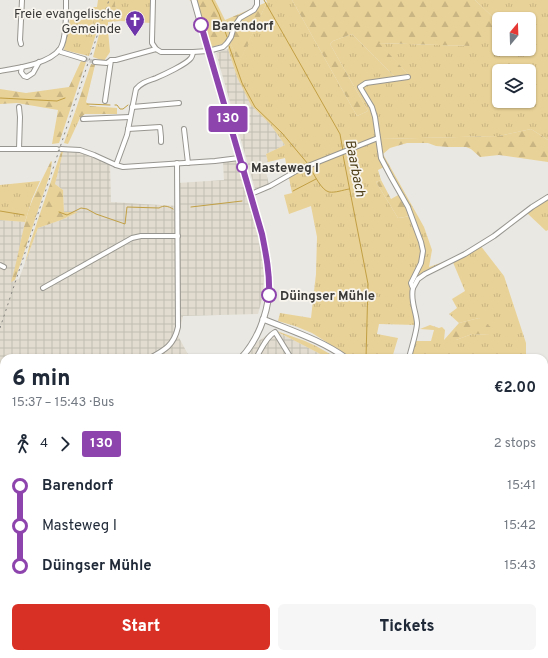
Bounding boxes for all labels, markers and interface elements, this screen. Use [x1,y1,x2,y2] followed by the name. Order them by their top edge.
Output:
[14,7,121,38] place label: Freie evangelische Gemeinde
[124,9,146,37] church icon: Freie evangelische Gemeinde
[492,12,536,56] north arrow
[492,12,536,108] map controls
[193,17,209,33] marker: Barendorf
[212,19,274,35] place label: Barendorf
[492,64,536,108] button: layers
[205,106,251,132] line badge: 130
[217,110,239,127] text: 130
[341,138,368,199] water label: Baarbach
[236,161,248,173] marker: Masteweg I
[251,161,319,177] place label: Masteweg I
[261,287,277,303] marker: Düingser Mühle
[280,289,375,305] place label: Düingser Mühle
[12,366,70,393] text: 6 min
[494,379,536,398] text: €2.00
[12,395,114,411] text: 15:37 – 15:43 · Bus
[12,433,34,455] icon: walk
[54,433,76,455] icon: forward
[90,435,113,452] text: 130
[40,436,48,452] text: 4
[494,436,536,452] text: 2 stops
[42,477,113,496] text: Barendorf
[507,478,536,494] text: 15:41
[42,517,117,536] text: Masteweg I
[504,518,536,534] text: 15:42
[42,557,152,576] text: Düingser Mühle
[504,558,536,574] text: 15:43
[12,604,270,650] button: Start
[278,604,536,650] button: Tickets

